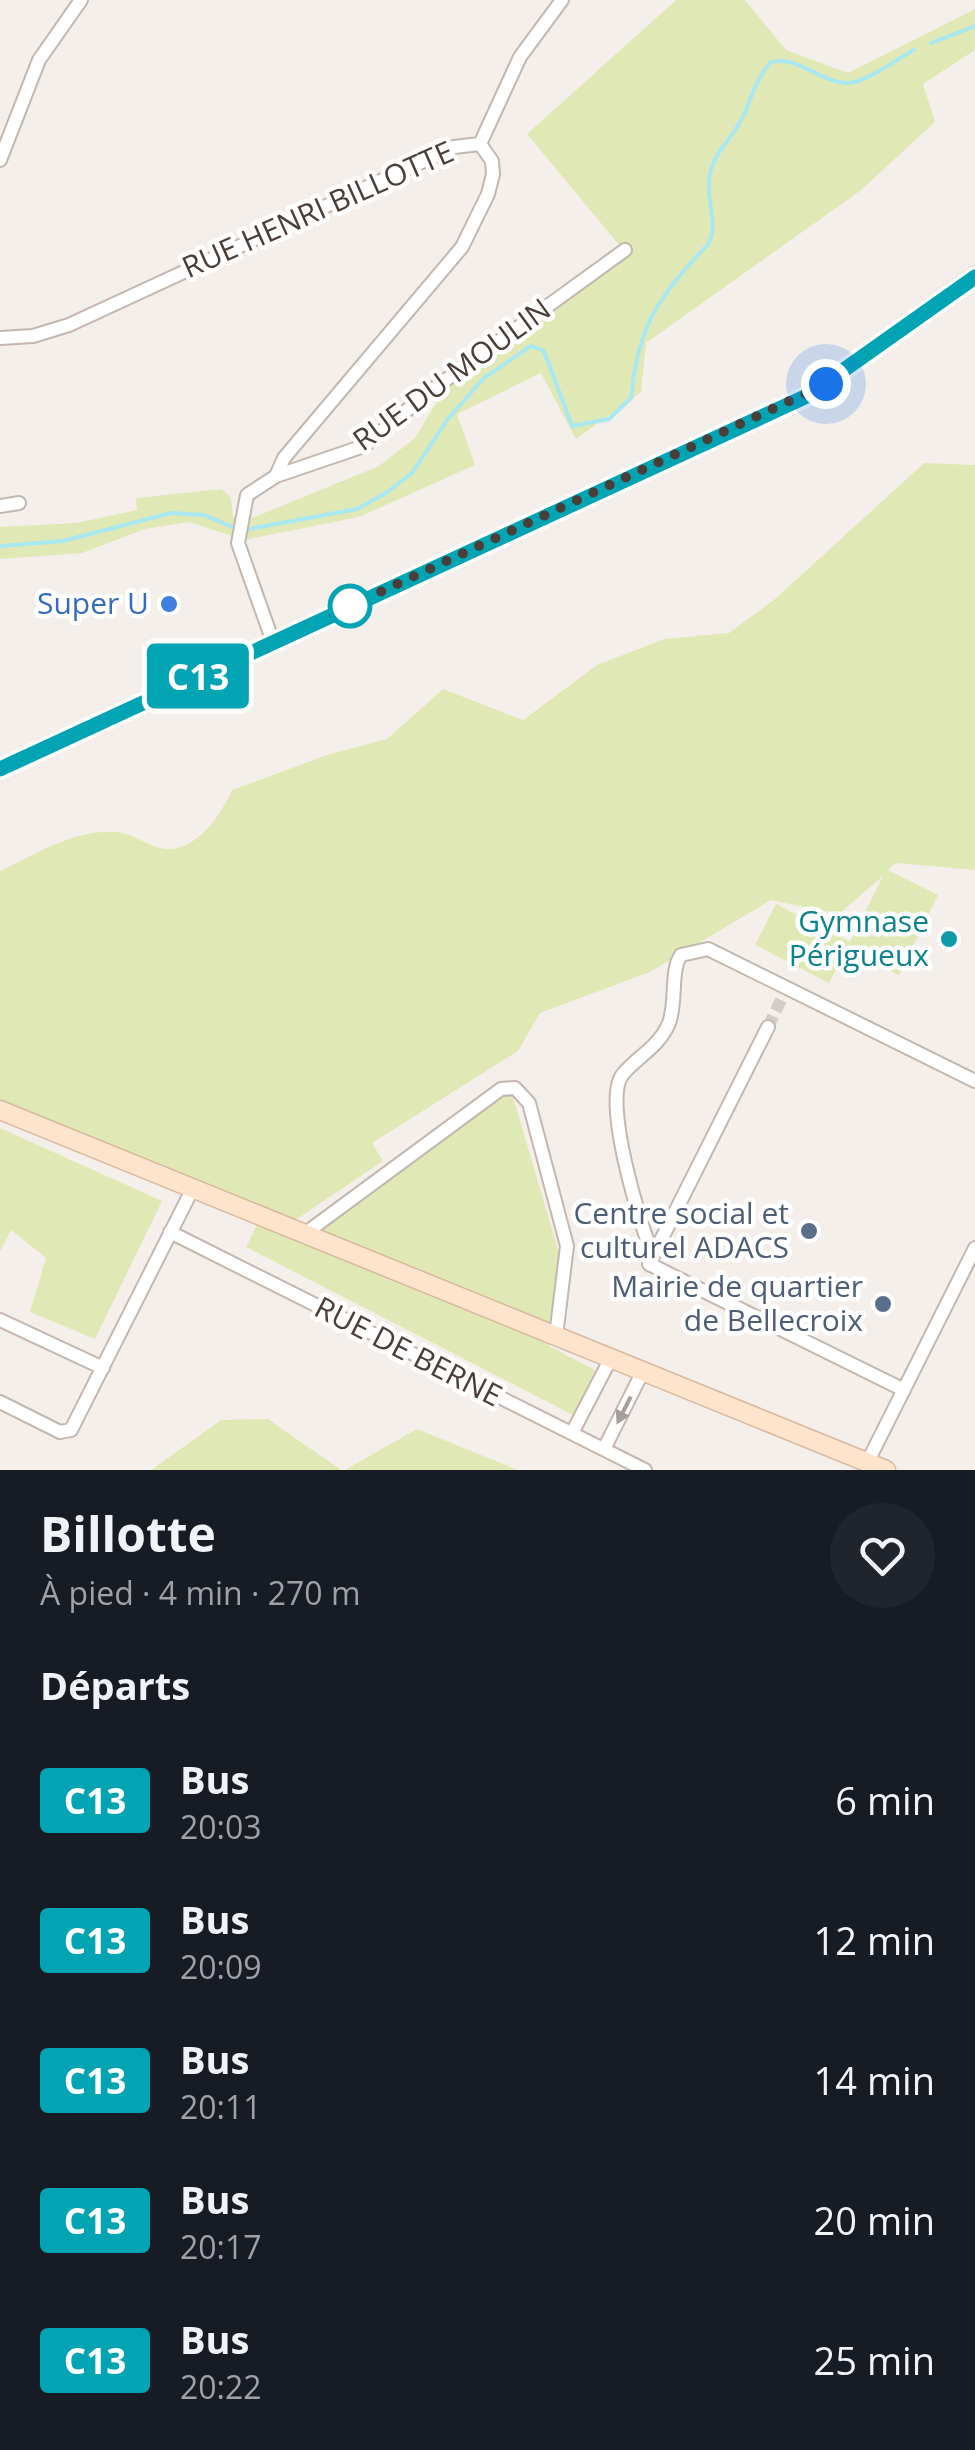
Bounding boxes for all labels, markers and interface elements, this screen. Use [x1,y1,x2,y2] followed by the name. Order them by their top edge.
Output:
[175,130,460,287] street label: RUE HENRI BILLOTTE
[344,288,558,459] street label: RUE DU MOULIN
[801,359,851,409] your location
[37,582,149,623] place label: Super U
[329,585,371,627] unlabelled marker
[158,593,180,615] marker: Super U
[140,644,256,708] line badge: C13
[167,653,229,700] text: C13
[789,900,929,975] place label: Gymnase Périgueux
[938,928,960,950] marker: Gymnase Périgueux
[573,1192,789,1267] place label: Centre social et culturel ADACS
[798,1220,820,1242] marker: Centre social et culturel ADACS
[611,1265,863,1340] place label: Mairie de quartier de Bellecroix
[308,1286,509,1415] street label: RUE DE BERNE
[872,1293,894,1315] marker: Mairie de quartier de Bellecroix
[615,1396,632,1425] one-way arrow
[40,1501,216,1566] text: Billotte
[830,1503,935,1608] button: heart
[40,1571,361,1614] text: À pied · 4 min · 270 m
[40,1659,190,1711] text: Départs
[180,1753,249,1805] text: Bus
[835,1774,935,1826] text: 6 min
[64,1777,126,1824] text: C13
[180,1805,262,1848] text: 20:03
[180,1893,249,1945] text: Bus
[814,1914,935,1966] text: 12 min
[64,1917,126,1964] text: C13
[180,1945,262,1988] text: 20:09
[180,2033,249,2085] text: Bus
[814,2054,935,2106] text: 14 min
[64,2057,126,2104] text: C13
[180,2085,262,2128] text: 20:11
[180,2173,249,2225] text: Bus
[814,2194,935,2246] text: 20 min
[64,2197,126,2244] text: C13
[180,2225,262,2268] text: 20:17
[180,2313,249,2365] text: Bus
[814,2334,935,2386] text: 25 min
[64,2337,126,2384] text: C13
[180,2365,262,2408] text: 20:22

